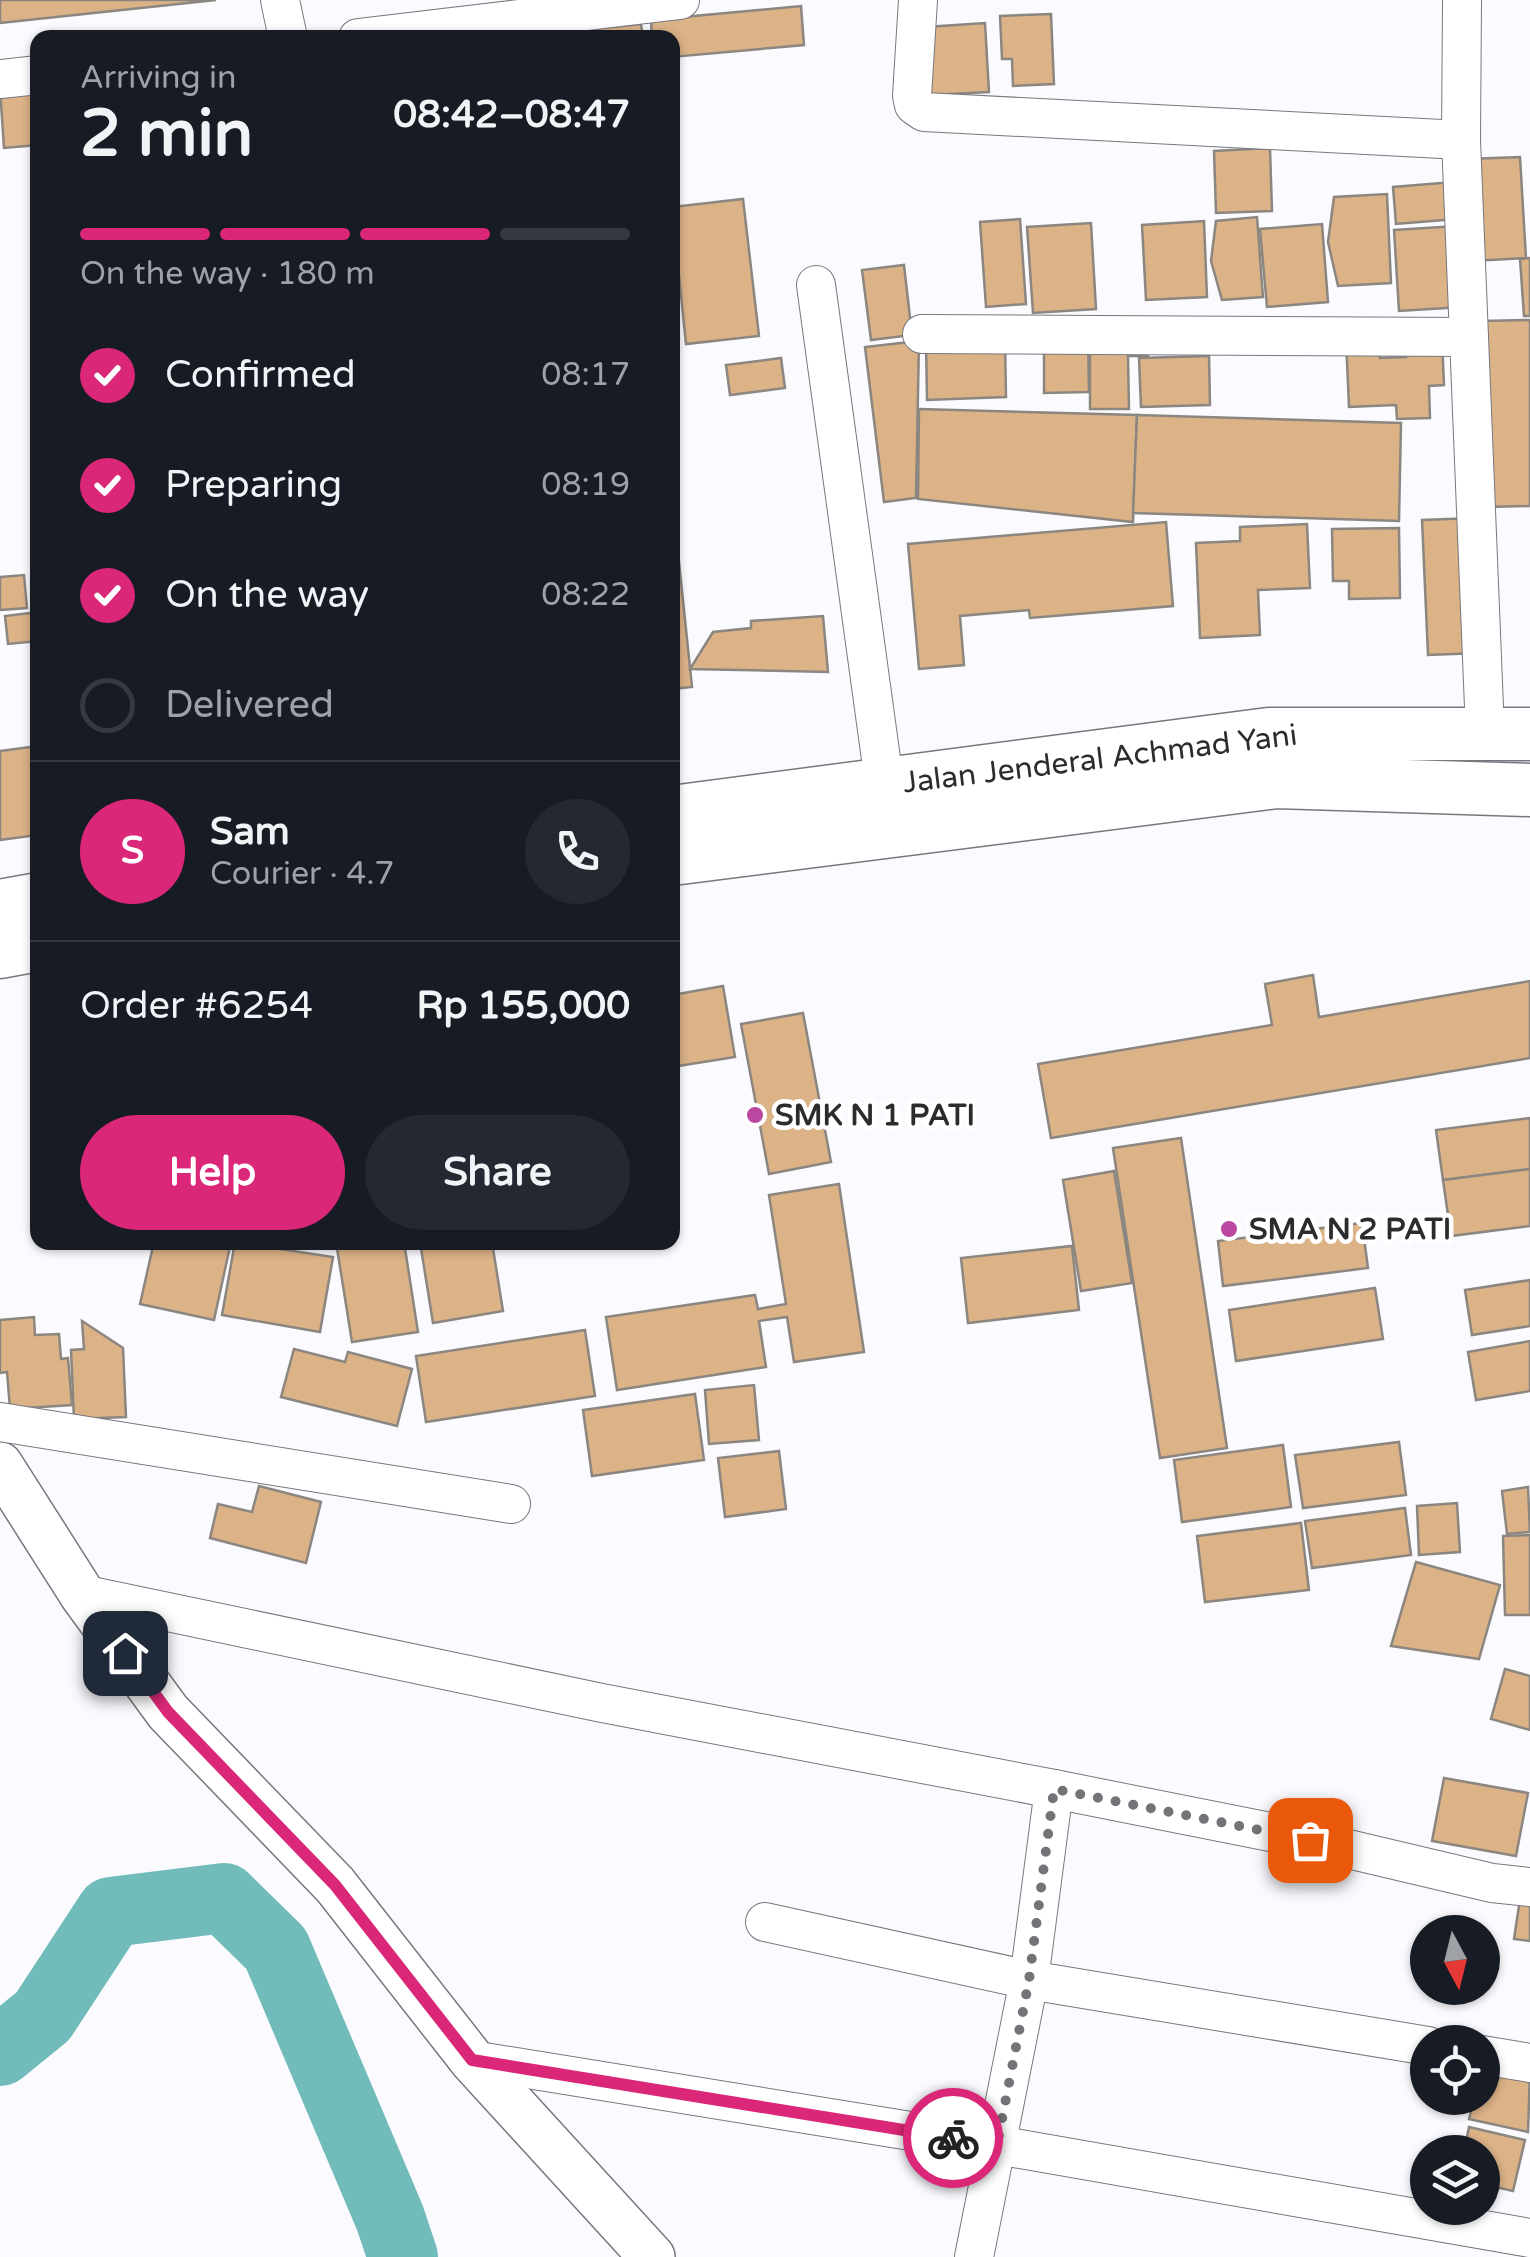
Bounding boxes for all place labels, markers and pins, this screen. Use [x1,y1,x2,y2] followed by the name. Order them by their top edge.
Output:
[775,1097,975,1134] place label: SMK N 1 PATI
[744,1104,766,1126] marker: SMK N 1 PATI
[1249,1211,1451,1248] place label: SMA N 2 PATI
[1218,1218,1240,1240] marker: SMA N 2 PATI
[83,1611,168,1696] pin
[1268,1798,1353,1883] pin

